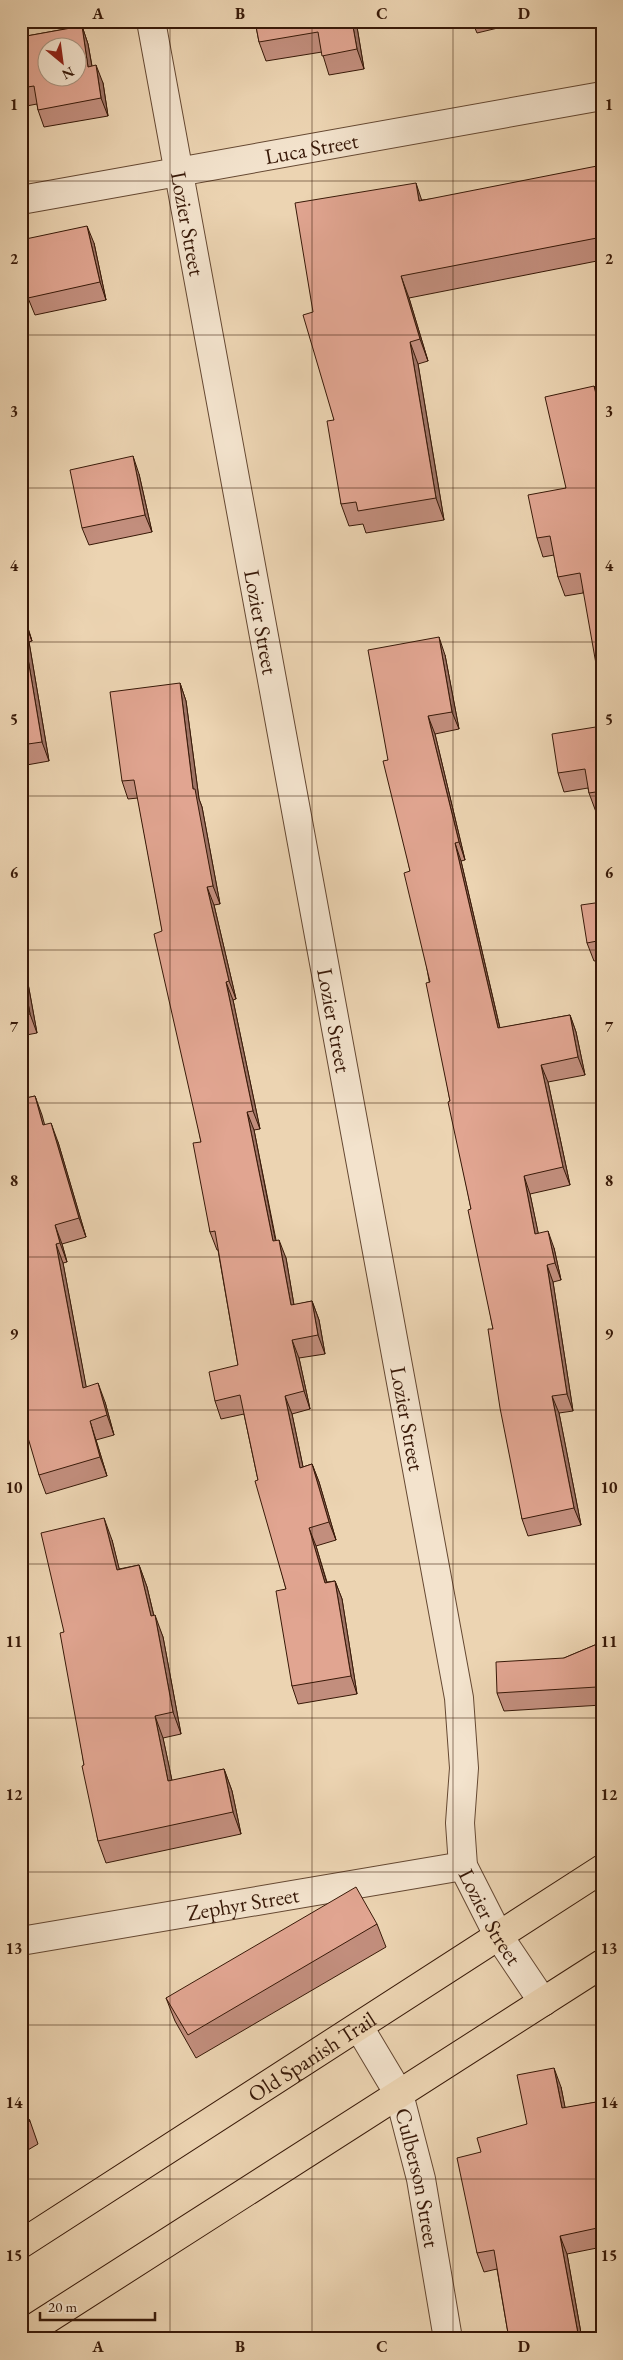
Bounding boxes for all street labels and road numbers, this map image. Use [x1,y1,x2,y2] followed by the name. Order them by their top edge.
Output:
[262,126,361,171] street label: Luca Street
[164,169,212,278] street label: Lozier Street
[237,567,285,677] street label: Lozier Street
[310,966,358,1075] street label: Lozier Street
[383,1364,431,1473] street label: Lozier Street
[452,1864,528,1971] street label: Lozier Street
[185,1880,301,1928] street label: Zephyr Street
[242,2005,382,2109] street label: Old Spanish Trail
[388,2105,446,2250] street label: Culberson Street

